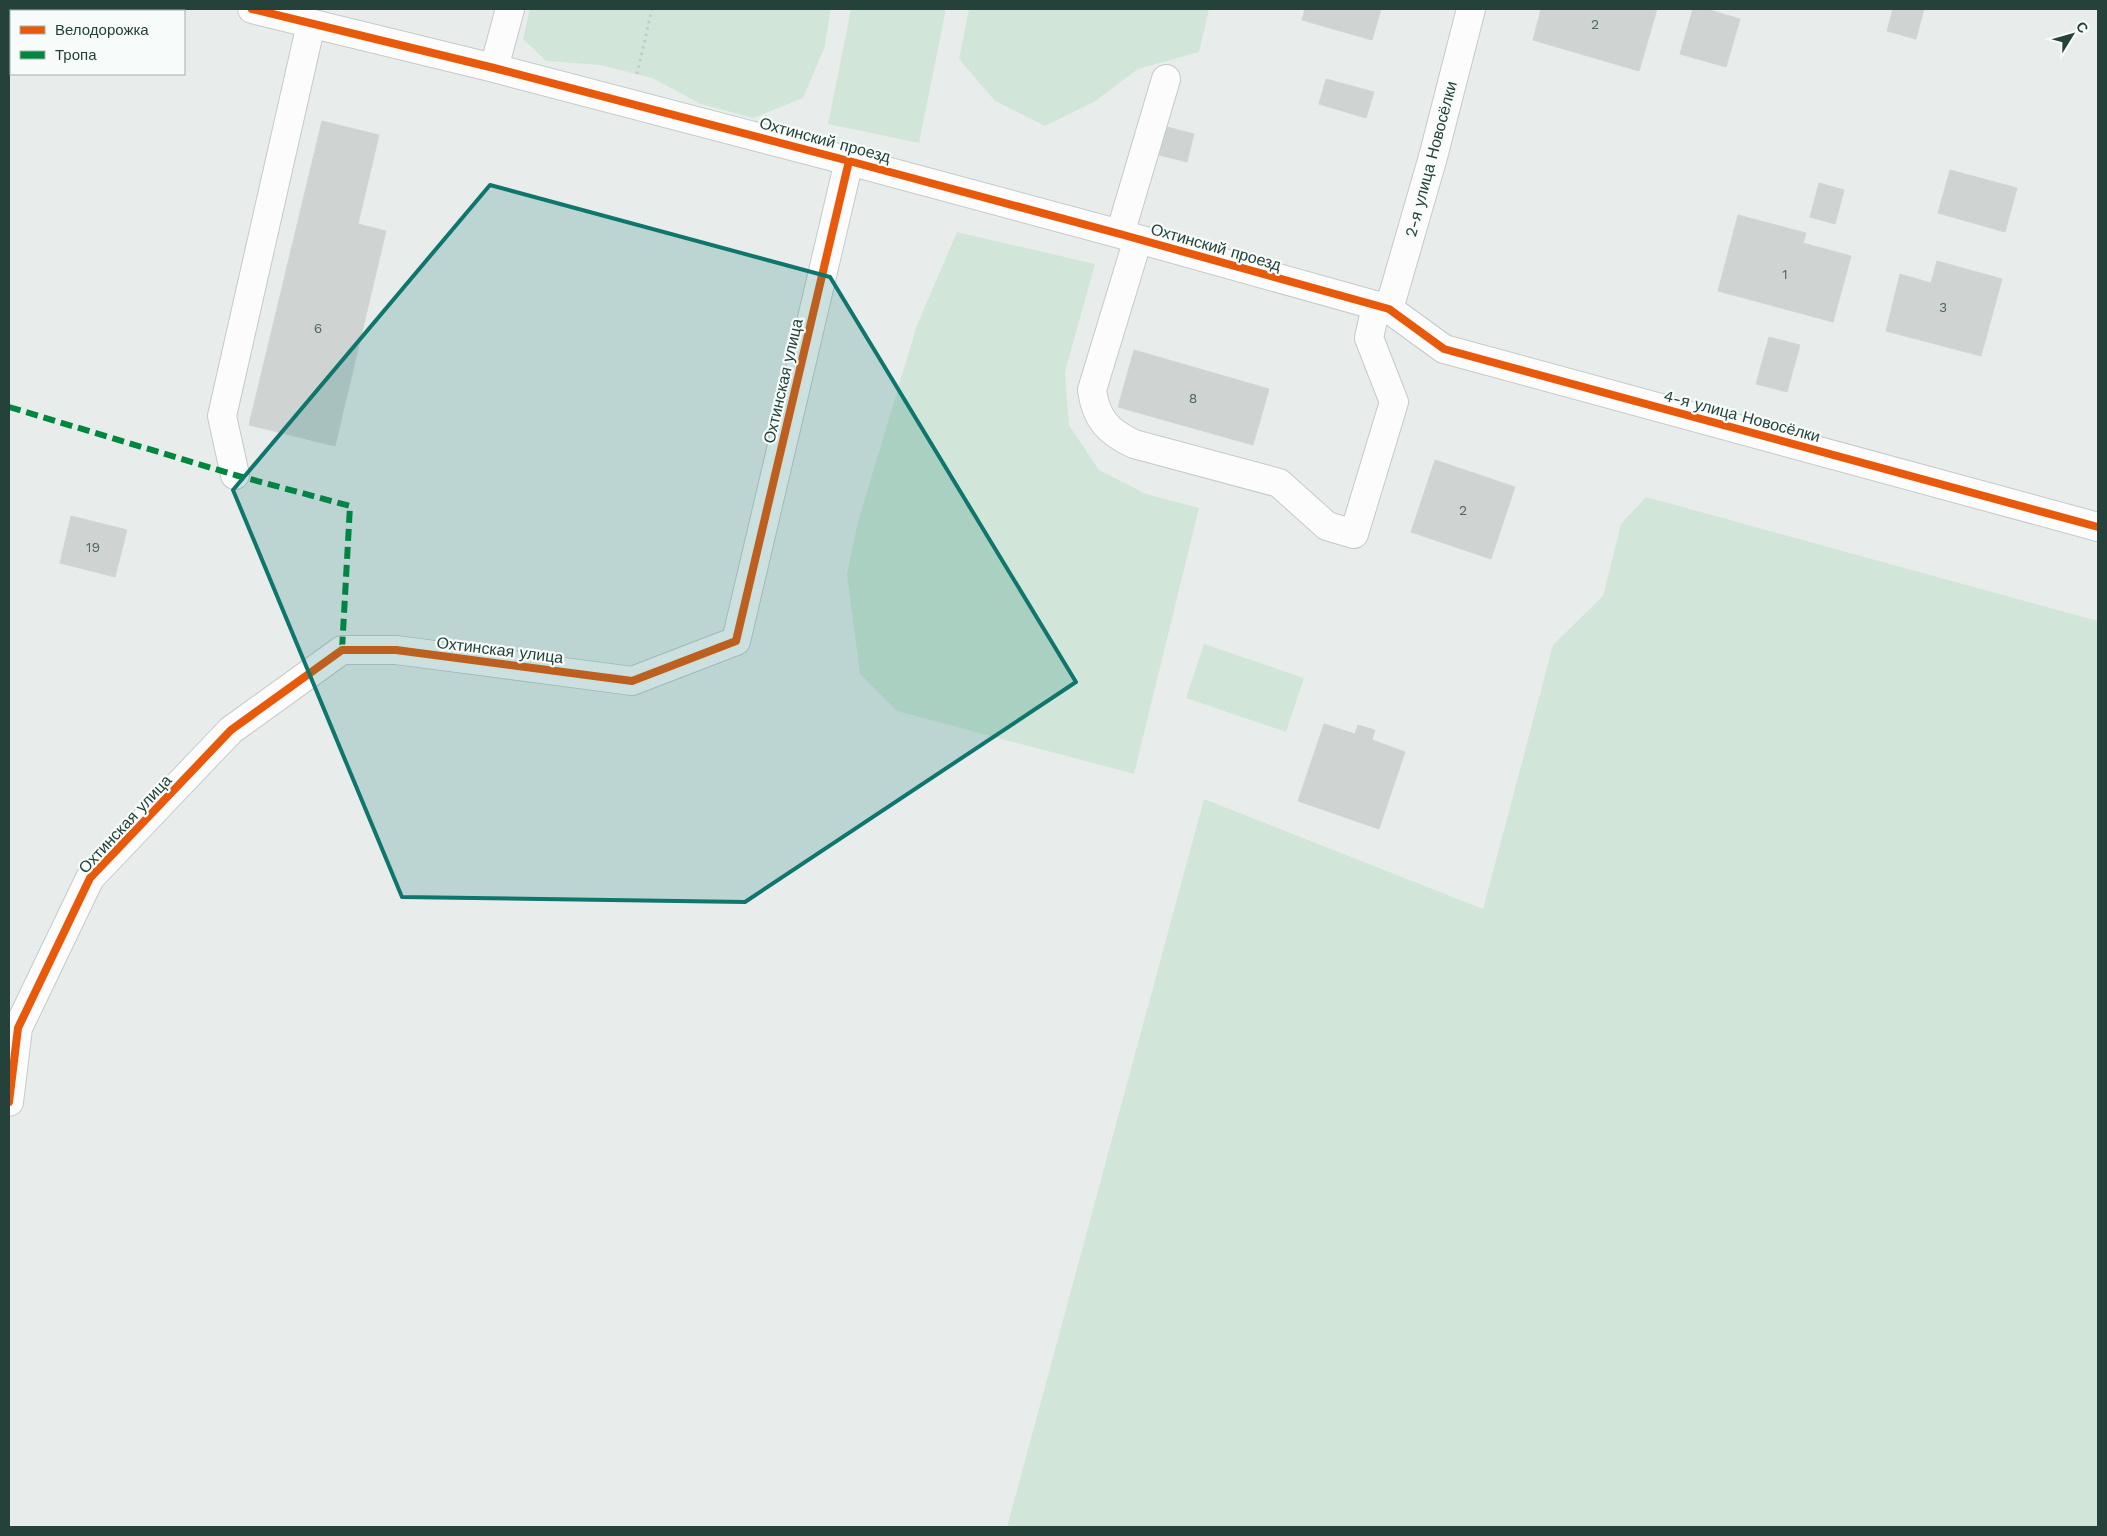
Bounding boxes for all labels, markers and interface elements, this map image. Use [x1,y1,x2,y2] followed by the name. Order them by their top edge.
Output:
[10,10,185,75] legend
[2047,10,2097,60] north arrow
[1591,16,1599,32] house number: 2
[2073,18,2092,36] text: С
[55,21,149,39] text: Велодорожка
[55,46,97,64] text: Тропа
[1401,79,1461,239] street label: 2-я улица Новосёлки
[757,113,893,167] street label: Охтинский проезд
[1149,219,1284,275] street label: Охтинский проезд
[1782,266,1788,282] house number: 1
[1939,299,1947,315] house number: 3
[759,317,807,445] street label: Охтинская улица
[314,320,322,336] house number: 6
[1662,386,1822,446] street label: 4-я улица Новосёлки
[1189,390,1197,406] house number: 8
[1459,502,1467,518] house number: 2
[86,539,100,555] house number: 19
[436,633,565,667] street label: Охтинская улица
[75,771,176,877] street label: Охтинская улица

